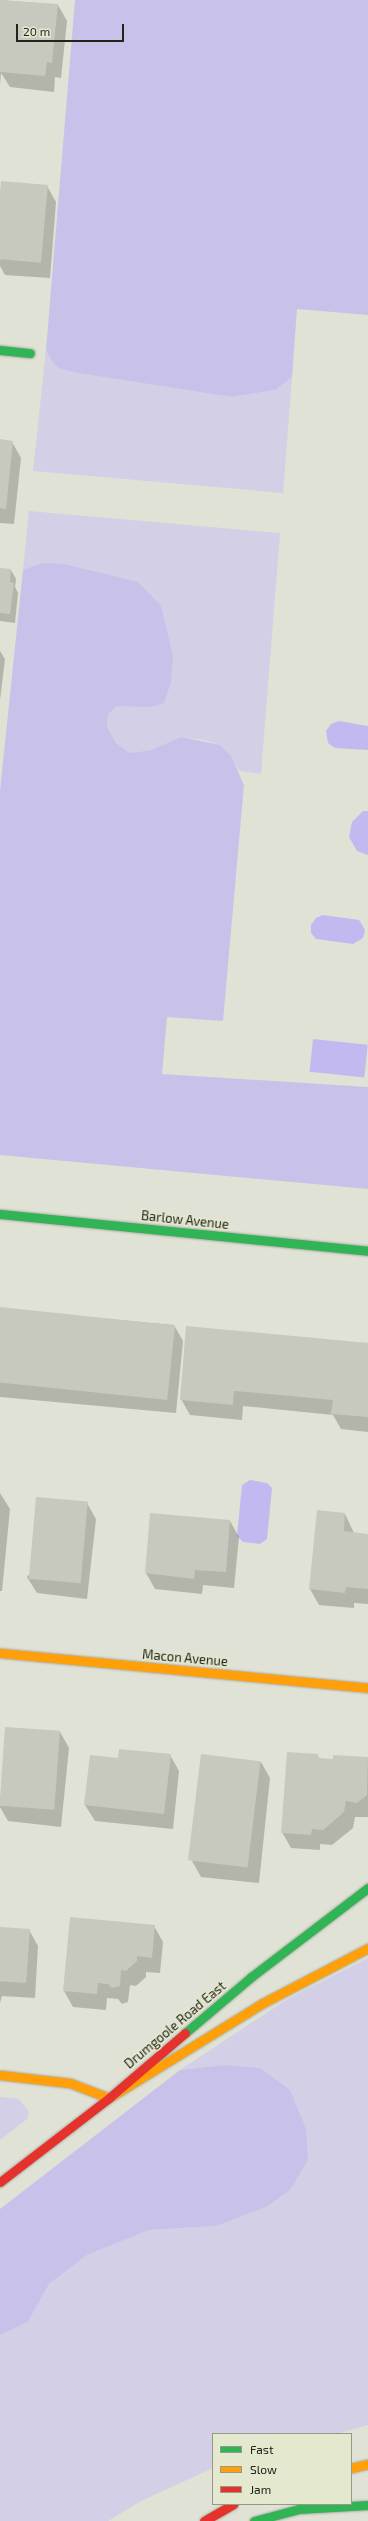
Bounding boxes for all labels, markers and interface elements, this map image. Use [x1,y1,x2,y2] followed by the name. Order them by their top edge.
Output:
[18,16,126,42] scale bar
[23,24,50,38] text: 20 m
[140,1208,230,1232] street label: Barlow Avenue
[141,1646,229,1670] street label: Macon Avenue
[121,1978,229,2072] street label: Drumgoole Road East
[212,2433,352,2505] legend
[250,2442,273,2456] text: Fast
[250,2462,277,2476] text: Slow
[250,2482,271,2496] text: Jam

